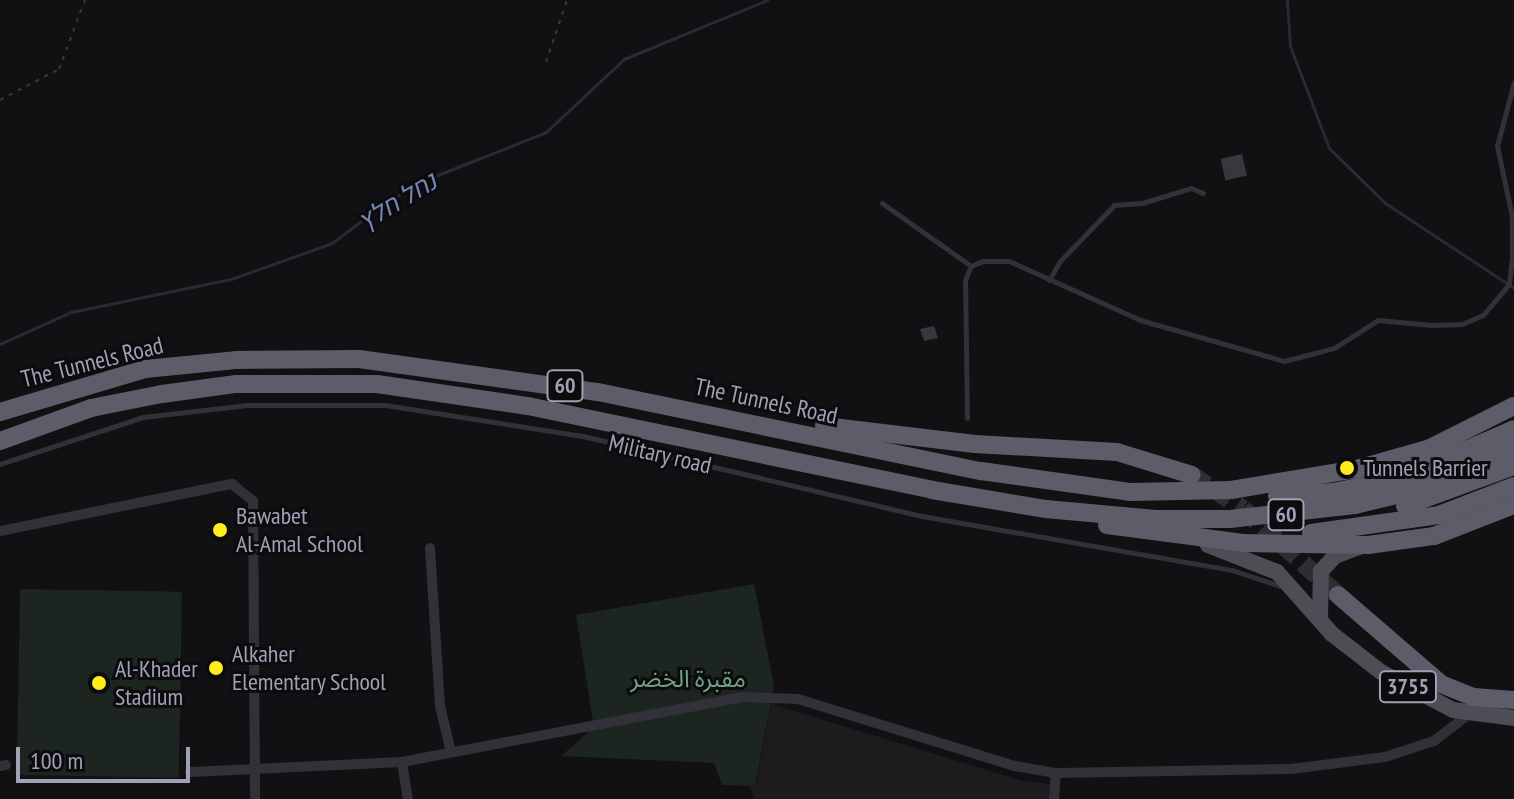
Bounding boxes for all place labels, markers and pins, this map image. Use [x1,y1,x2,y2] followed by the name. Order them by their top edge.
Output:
[1363,454,1488,482] place label: Tunnels Barrier
[1338,459,1356,477] marker: Tunnels Barrier
[236,502,363,558] place label: Bawabet Al-Amal School
[211,521,229,539] marker: Bawabet Al-Amal School
[232,640,386,696] place label: Alkaher Elementary School
[115,655,198,711] place label: Al-Khader Stadium
[207,659,225,677] marker: Alkaher Elementary School
[90,674,108,692] marker: Al-Khader Stadium

